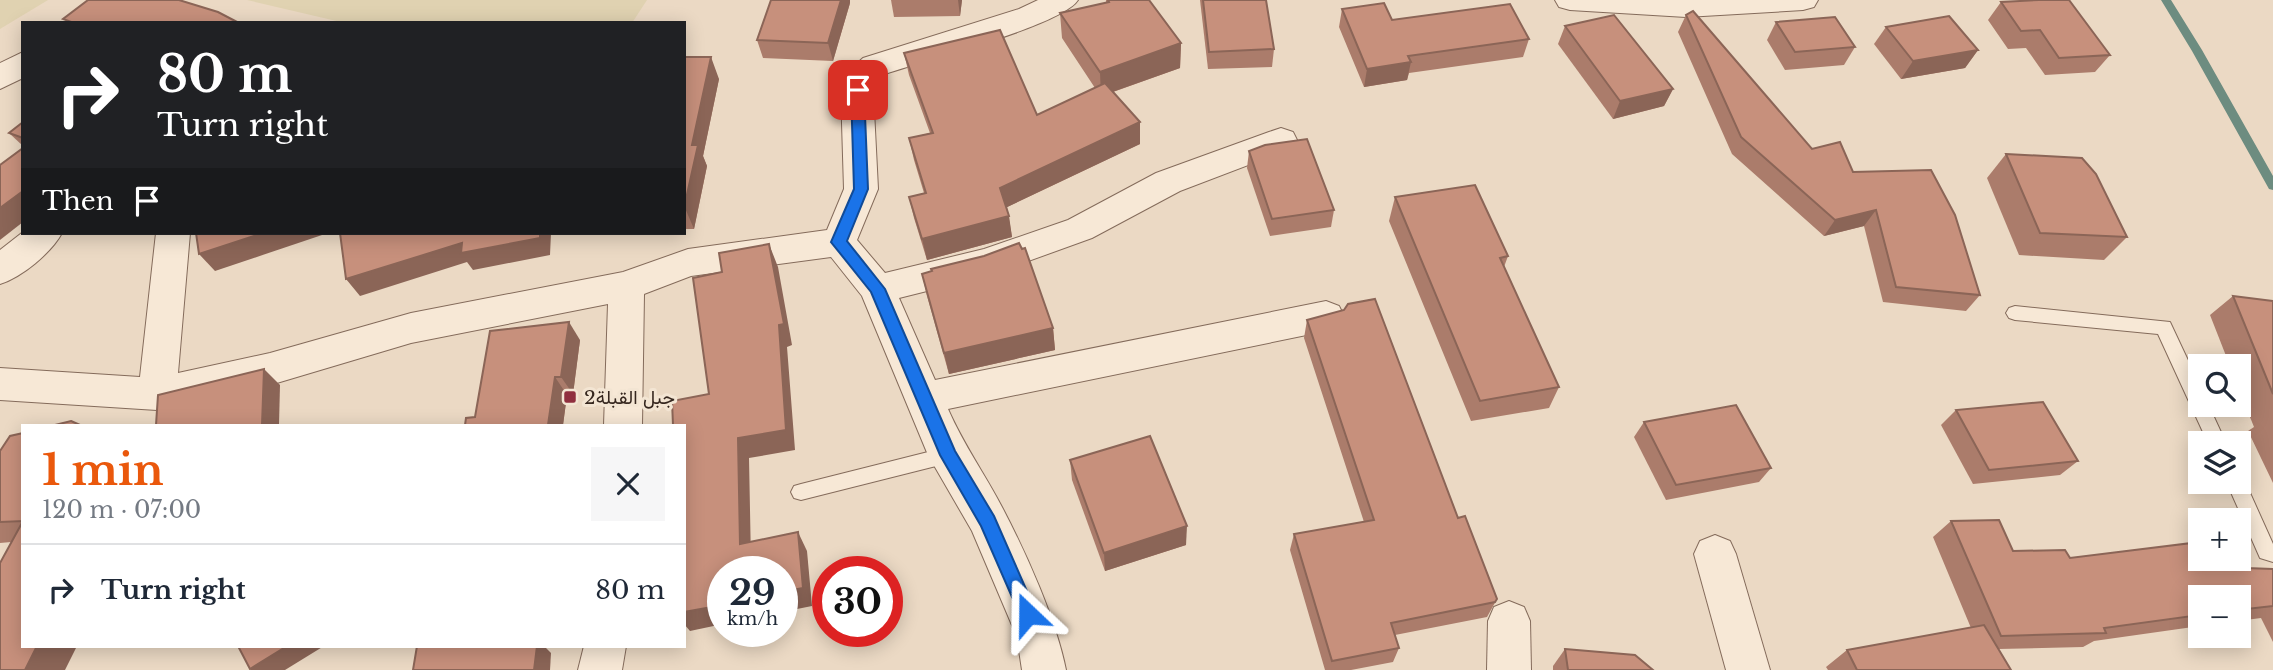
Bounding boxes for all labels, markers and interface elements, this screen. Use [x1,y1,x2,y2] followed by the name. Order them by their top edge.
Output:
[157,44,292,105] text: 80 m
[42,49,133,140] icon: right
[828,60,888,120] pin
[839,71,877,109] icon: arrive
[157,105,328,145] text: Turn right
[128,182,166,220] icon: arrive
[42,185,114,217] text: Then
[2188,354,2251,648] map controls
[2188,354,2251,417] button: search
[584,386,675,409] place label: جبل القبلة2
[562,389,578,405] marker: جبل القبلة2
[2188,431,2251,494] button: layers
[42,444,164,496] text: 1 min
[591,447,665,521] button: close
[42,496,201,524] text: 120 m · 07:00
[2188,508,2251,571] button: +
[812,556,903,647] speed limit sign: 30
[42,571,80,609] icon: right
[729,571,776,614] text: 29
[101,574,246,606] text: Turn right
[595,574,665,606] text: 80 m
[991,577,1065,651] position arrow
[2188,585,2251,648] button: −
[727,608,778,630] text: km/h

